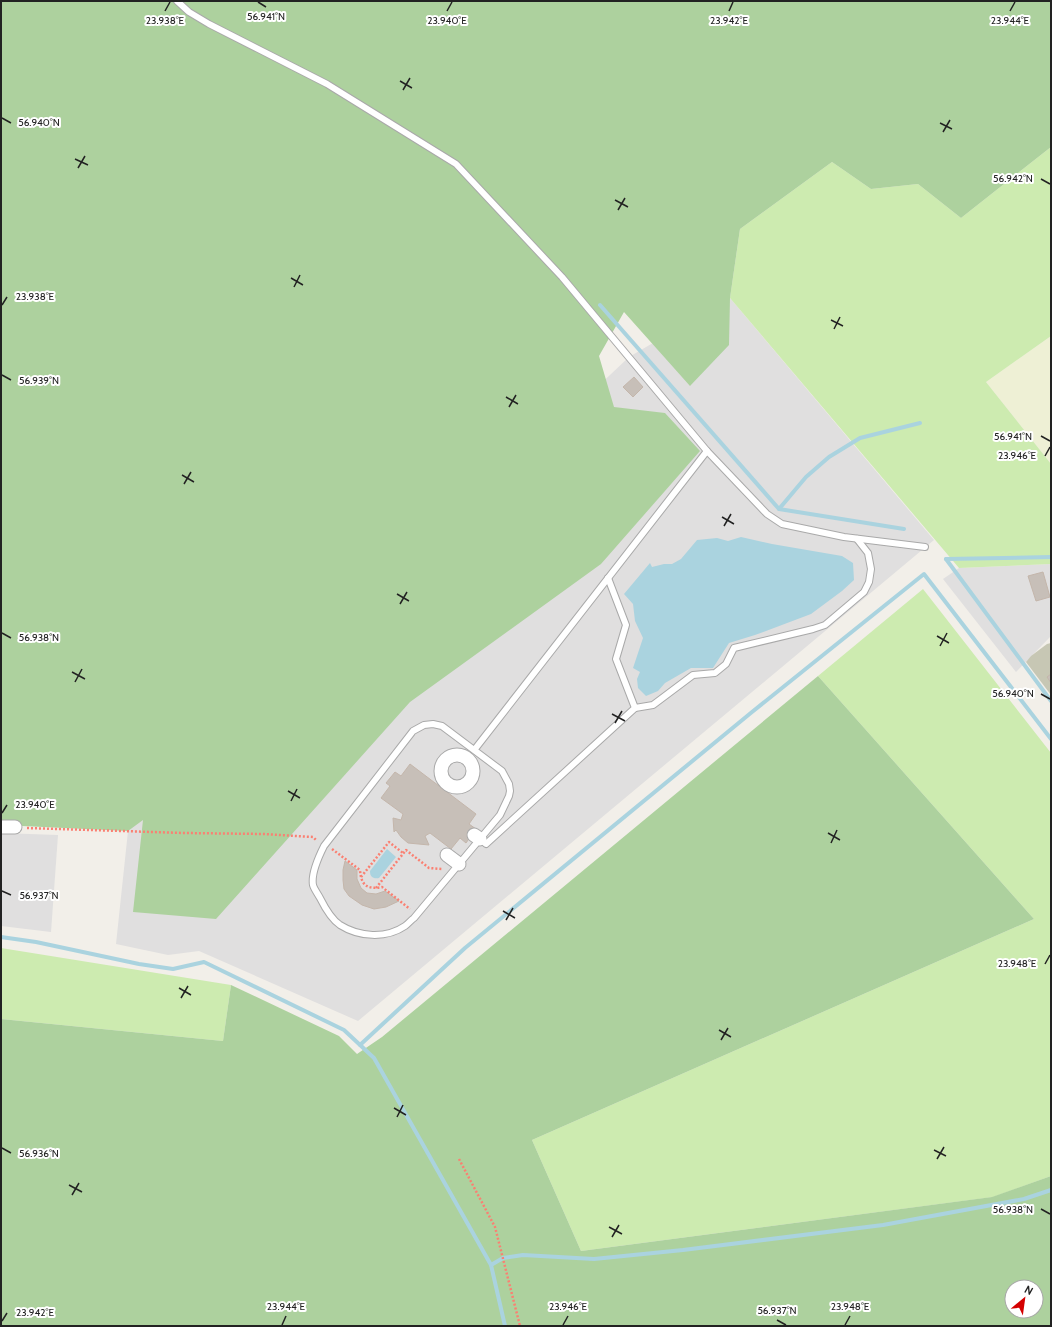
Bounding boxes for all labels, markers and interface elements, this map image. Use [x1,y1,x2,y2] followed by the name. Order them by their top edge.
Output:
[247,10,285,23] text: 56.941°N
[146,14,185,27] text: 23.938°E
[427,14,467,27] text: 23.940°E
[710,14,748,27] text: 23.942°E
[991,14,1030,27] text: 23.944°E
[18,116,60,129] text: 56.940°N
[993,172,1033,185] text: 56.942°N
[16,290,55,303] text: 23.938°E
[19,374,59,387] text: 56.939°N
[994,430,1032,443] text: 56.941°N
[998,449,1037,462] text: 23.946°E
[19,631,59,644] text: 56.938°N
[992,687,1034,700] text: 56.940°N
[15,798,55,811] text: 23.940°E
[19,889,59,902] text: 56.937°N
[998,957,1037,970] text: 23.948°E
[19,1147,59,1160] text: 56.936°N
[993,1203,1033,1216] text: 56.938°N
[1004,1279,1044,1319] north arrow
[1022,1282,1036,1298] text: N
[267,1300,306,1313] text: 23.944°E
[549,1300,588,1313] text: 23.946°E
[831,1300,870,1313] text: 23.948°E
[757,1304,797,1317] text: 56.937°N
[16,1306,54,1319] text: 23.942°E

